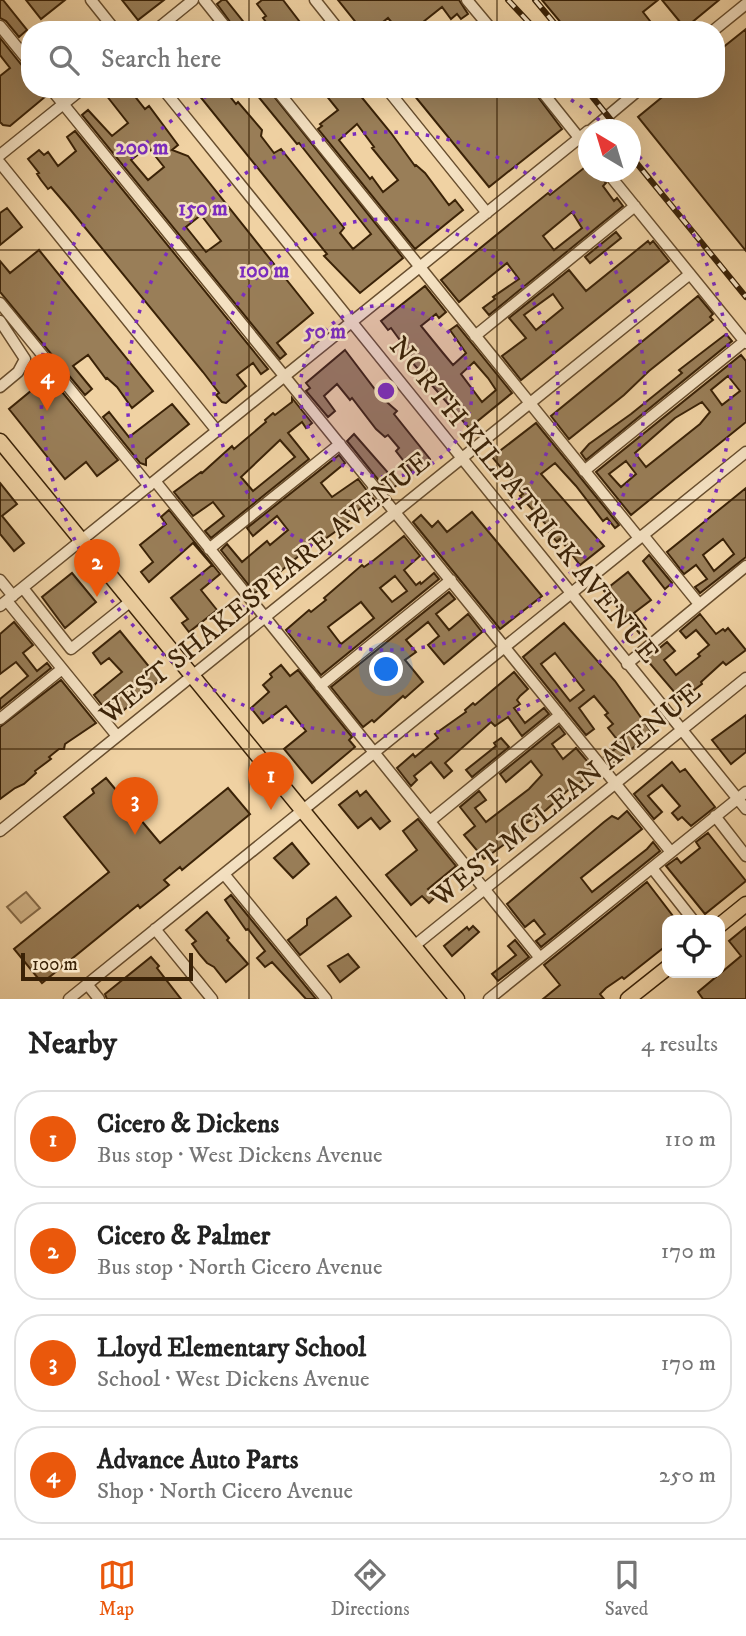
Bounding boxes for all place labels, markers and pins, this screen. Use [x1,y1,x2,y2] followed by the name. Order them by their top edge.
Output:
[24,353,70,411] pin: 4
[374,379,398,403] centre of rings
[74,539,120,597] pin: 2
[248,752,294,810] pin: 1
[112,777,158,835] pin: 3

